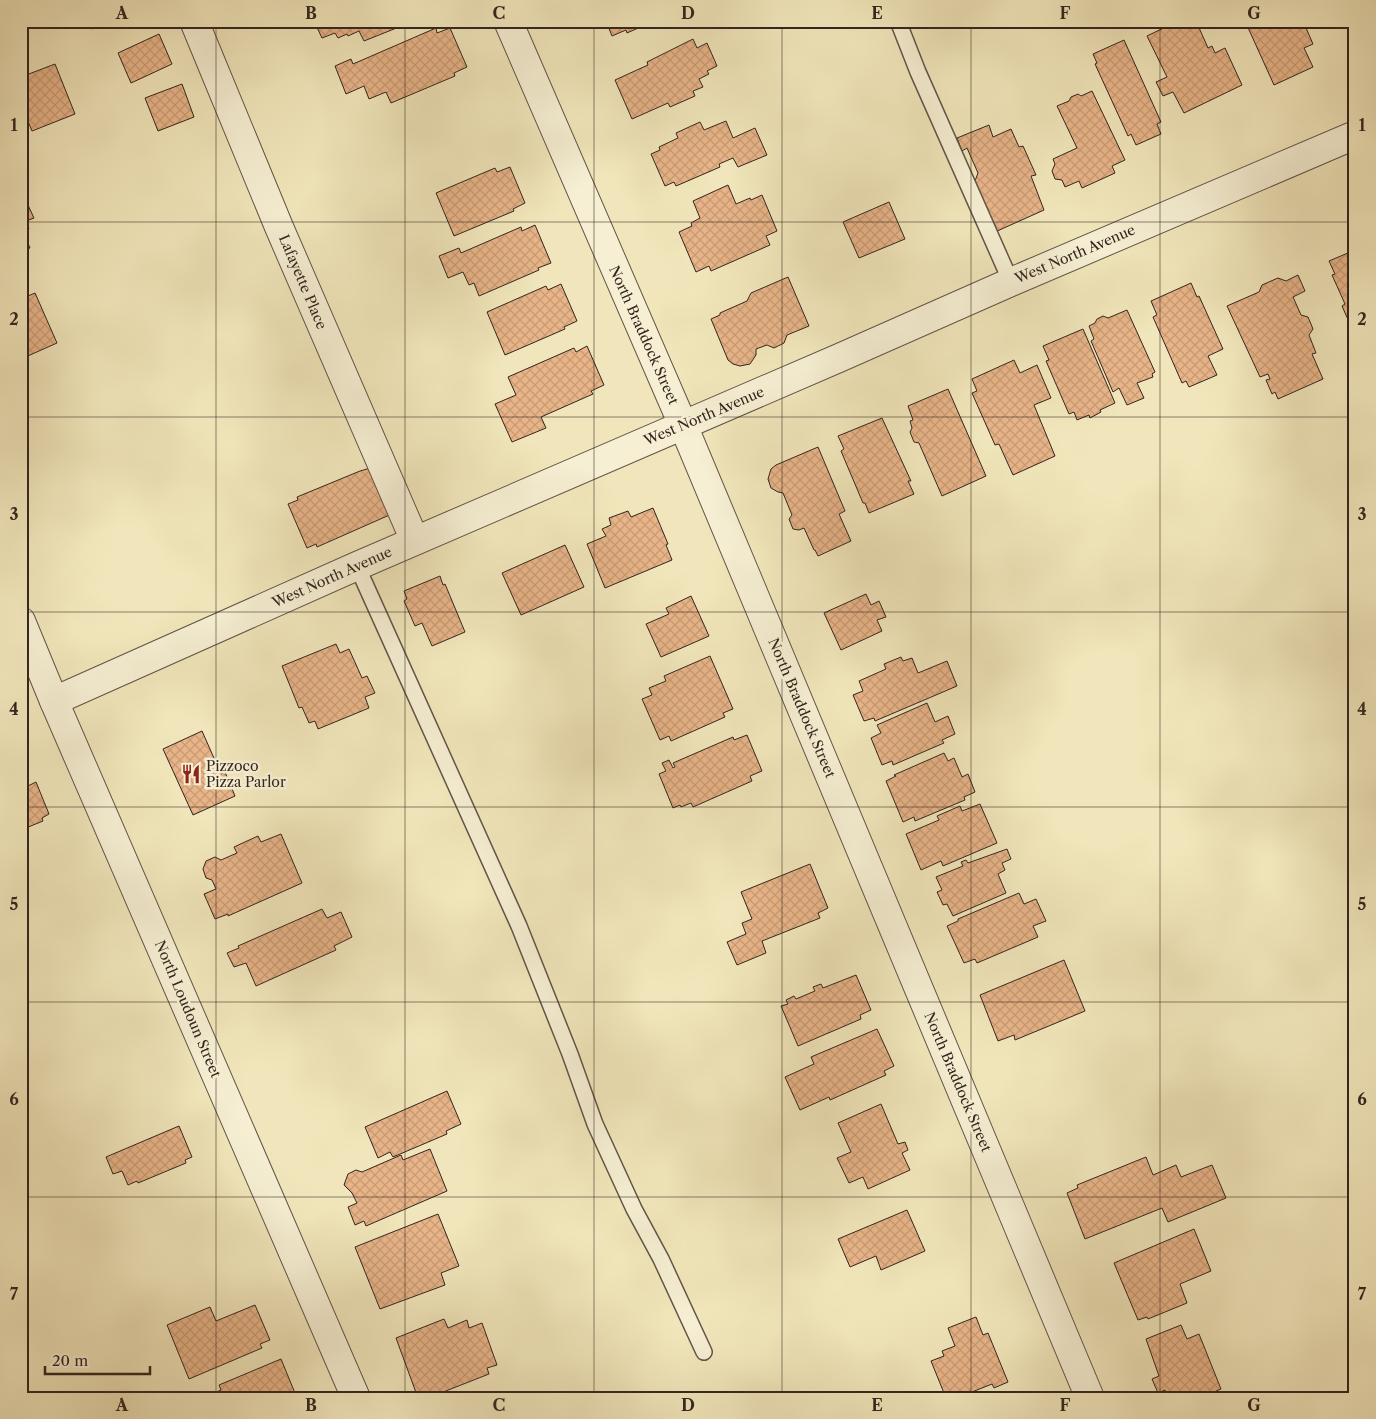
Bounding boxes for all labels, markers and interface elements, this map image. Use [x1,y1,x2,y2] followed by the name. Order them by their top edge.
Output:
[115,3,129,23] text: A
[305,3,317,23] text: B
[493,3,505,23] text: C
[681,3,695,23] text: D
[871,3,883,23] text: E
[1060,3,1071,23] text: F
[1247,3,1261,23] text: G
[10,115,18,135] text: 1
[1358,115,1366,135] text: 1
[1011,220,1138,288] street label: West North Avenue
[275,232,331,332] street label: Lafayette Place
[605,263,683,407] street label: North Braddock Street
[9,309,19,329] text: 2
[1357,309,1367,329] text: 2
[640,382,767,450] street label: West North Avenue
[9,504,19,524] text: 3
[1357,504,1367,524] text: 3
[269,542,395,612] street label: West North Avenue
[764,635,840,781] street label: North Braddock Street
[9,699,19,719] text: 4
[1357,699,1367,719] text: 4
[206,757,286,791] place label: Pizzoco Pizza Parlor
[180,763,202,785] restaurant icon: Pizzoco Pizza Parlor
[10,894,19,914] text: 5
[1358,894,1367,914] text: 5
[151,938,225,1080] street label: North Loudoun Street
[920,1009,996,1155] street label: North Braddock Street
[9,1089,19,1109] text: 6
[1357,1089,1367,1109] text: 6
[10,1284,19,1304] text: 7
[1358,1284,1367,1304] text: 7
[45,1344,150,1376] scale bar
[52,1351,88,1370] text: 20 m
[115,1395,129,1415] text: A
[305,1395,317,1415] text: B
[493,1395,505,1415] text: C
[681,1395,695,1415] text: D
[871,1395,883,1415] text: E
[1060,1395,1071,1415] text: F
[1247,1395,1261,1415] text: G

